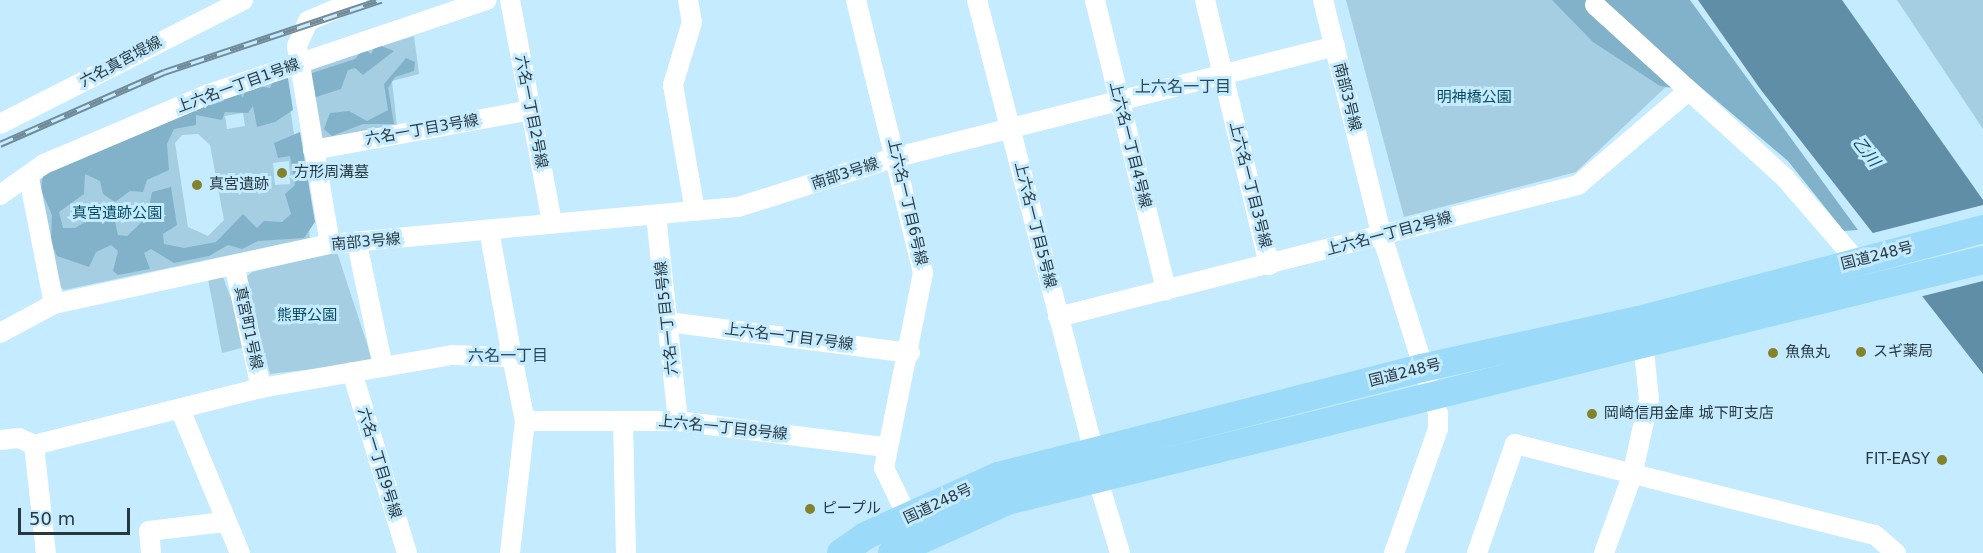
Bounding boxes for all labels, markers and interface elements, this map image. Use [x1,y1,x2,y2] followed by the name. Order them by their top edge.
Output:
[77,33,165,91] street label: 六名真宮堤線
[511,54,551,170] street label: 六名一丁目2号線
[174,55,302,117] street label: 上六名一丁目1号線
[1330,61,1364,133] street label: 南部3号線
[1135,77,1231,97] district label: 上六名一丁目
[1106,80,1154,210] street label: 上六名一丁目4号線
[1437,89,1511,107] park label: 明神橋公園
[364,111,480,149] street label: 六名一丁目3号線
[1226,120,1274,250] street label: 上六名一丁目3号線
[1849,133,1883,171] water label: 乙川
[884,137,930,267] street label: 上六名一丁目6号線
[809,155,881,193] street label: 南部3号線
[1011,160,1059,290] street label: 上六名一丁目5号線
[294,164,369,182] place label: 方形周溝墓
[275,166,289,180] marker: 方形周溝墓
[209,176,269,194] place label: 真宮遺跡
[190,178,204,192] marker: 真宮遺跡
[72,205,162,223] park label: 真宮遺跡公園
[1324,209,1454,259] street label: 上六名一丁目2号線
[331,230,401,254] street label: 南部3号線
[1839,238,1915,274] street label: 国道248号
[652,260,682,376] street label: 六名一丁目5号線
[230,285,266,371] street label: 真宮町1号線
[277,307,337,325] park label: 熊野公園
[724,320,854,354] street label: 上六名一丁目7号線
[1873,343,1933,361] place label: スギ薬局
[1785,344,1830,362] place label: 魚魚丸
[1854,345,1868,359] marker: スギ薬局
[468,346,548,366] district label: 六名一丁目
[1766,346,1780,360] marker: 魚魚丸
[1367,355,1443,391] street label: 国道248号
[1604,405,1774,423] place label: 岡崎信用金庫 城下町支店
[354,406,404,520] street label: 六名一丁目9号線
[1585,407,1599,421] marker: 岡崎信用金庫 城下町支店
[658,412,788,444] street label: 上六名一丁目8号線
[1865,451,1930,469] place label: FIT-EASY
[1935,453,1949,467] marker: FIT-EASY
[901,480,975,528] street label: 国道248号
[21,496,134,534] scale bar
[822,500,882,518] place label: ピープル
[803,502,817,516] marker: ピープル
[29,508,75,529] text: 50 m

